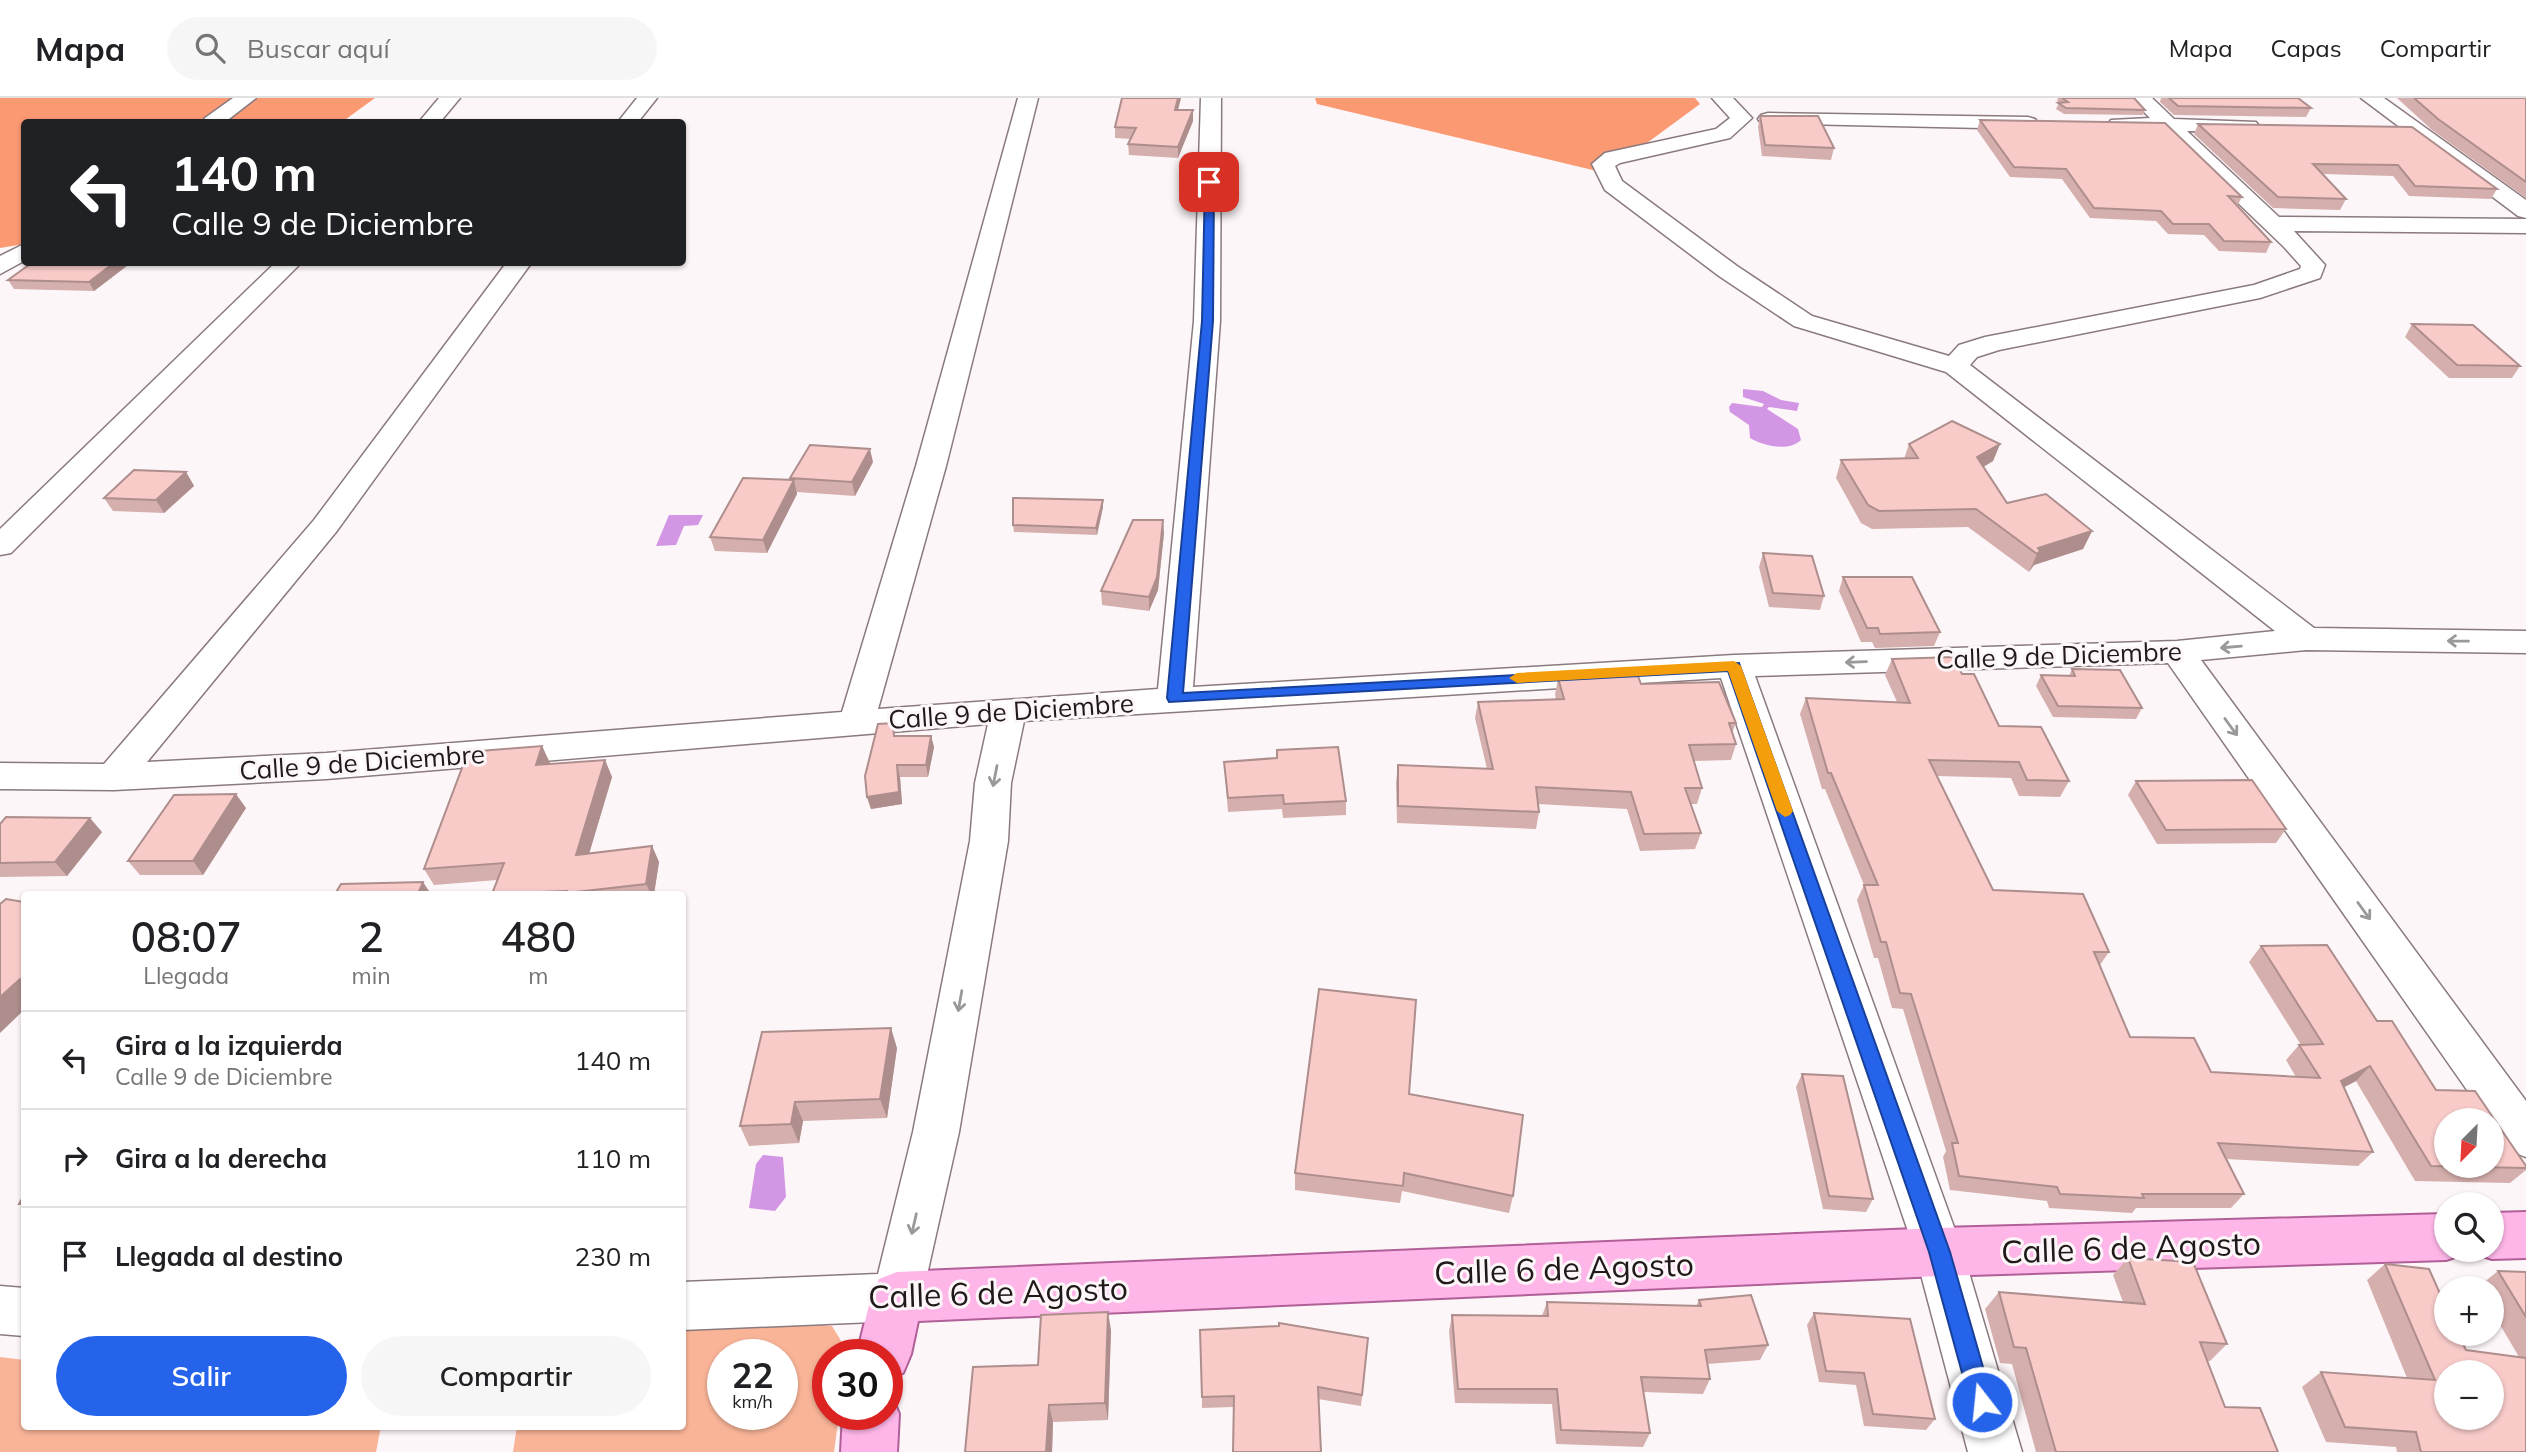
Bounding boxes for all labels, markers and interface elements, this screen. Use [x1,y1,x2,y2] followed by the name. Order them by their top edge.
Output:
[167,17,657,80] search box
[35,28,125,69] text: Mapa
[191,29,229,67] icon: search
[247,32,390,65] text: Buscar aquí
[2169,33,2233,63] text: Mapa
[2271,33,2342,63] text: Capas
[2380,33,2491,63] text: Compartir
[171,142,317,203] text: 140 m
[56,147,147,238] icon: left
[1179,152,1239,212] pin
[1190,163,1228,201] icon: arrive
[171,203,474,243] text: Calle 9 de Diciembre
[1936,634,2182,676] street label: Calle 9 de Diciembre
[2447,635,2470,648] one-way arrow
[2220,640,2242,653] one-way arrow
[1845,655,1868,669] one-way arrow
[887,686,1135,736] street label: Calle 9 de Diciembre
[2224,717,2238,736] one-way arrow
[238,737,486,787] street label: Calle 9 de Diciembre
[987,764,1001,787] one-way arrow
[2356,902,2371,921] one-way arrow
[131,910,242,963] text: 08:07
[358,910,384,963] text: 2
[501,910,576,963] text: 480
[143,961,229,990] text: Llegada
[351,961,391,990] text: min
[528,961,548,990] text: m
[953,989,966,1012] one-way arrow
[115,1029,343,1062] text: Gira a la izquierda
[56,1041,94,1079] icon: left
[575,1044,651,1077] text: 140 m
[115,1062,332,1091] text: Calle 9 de Diciembre
[2434,1108,2504,1178] north arrow
[2434,1108,2504,1430] map controls
[56,1139,94,1177] icon: right
[115,1142,327,1175] text: Gira a la derecha
[575,1142,651,1175] text: 110 m
[2434,1192,2504,1262] button: search
[907,1212,921,1235] one-way arrow
[2000,1222,2262,1272] street label: Calle 6 de Agosto
[56,1237,94,1275] icon: arrive
[115,1240,343,1273] text: Llegada al destino
[575,1240,651,1273] text: 230 m
[1433,1243,1695,1293] street label: Calle 6 de Agosto
[867,1267,1129,1317] street label: Calle 6 de Agosto
[2434,1276,2504,1346] button: +
[56,1336,347,1416] button: Salir
[361,1336,651,1416] button: Compartir
[812,1339,903,1430] speed limit sign: 30
[731,1353,774,1397] text: 22
[2434,1360,2504,1430] button: −
[1945,1365,2019,1439] position arrow
[732,1390,773,1413] text: km/h

